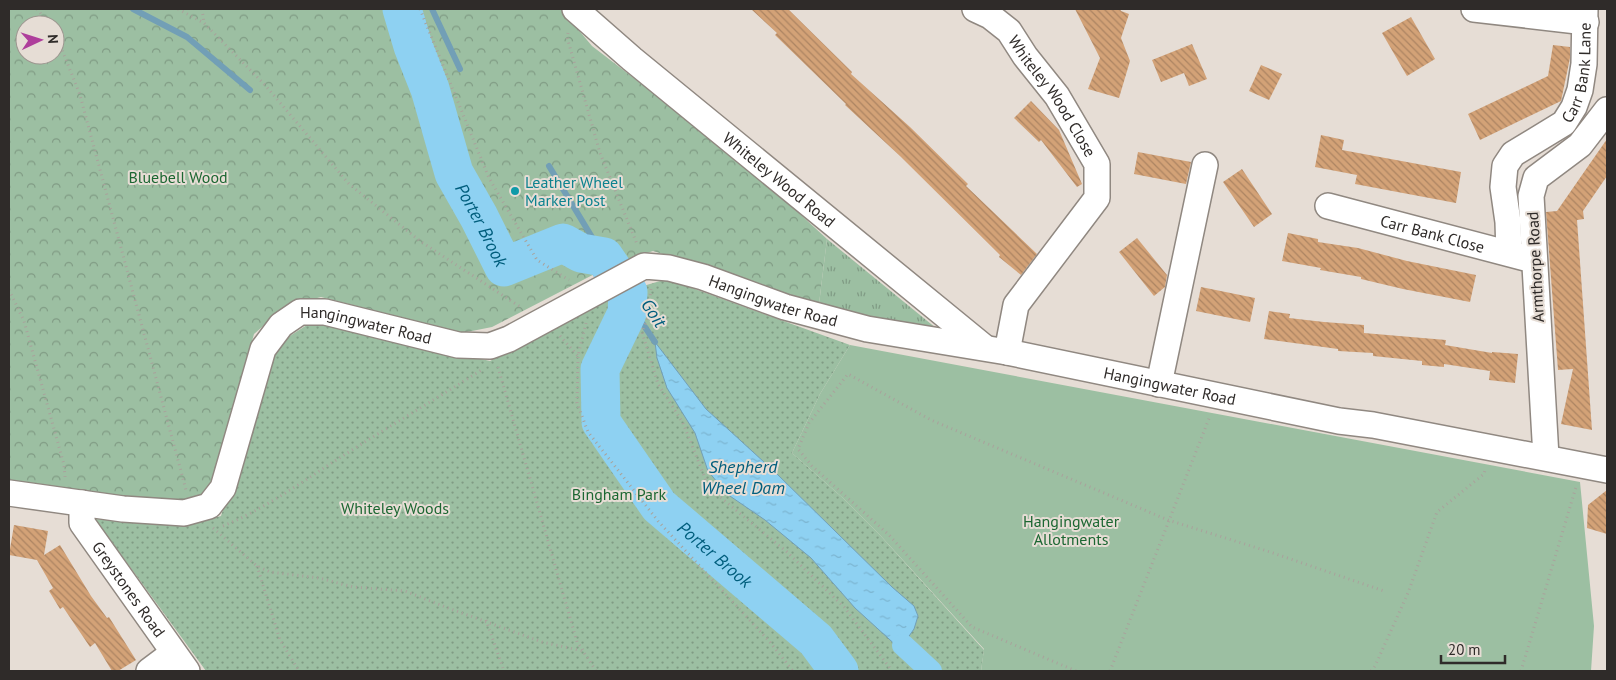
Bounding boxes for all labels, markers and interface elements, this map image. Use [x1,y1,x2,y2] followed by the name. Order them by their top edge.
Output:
[15,15,65,65] north arrow
[1557,22,1595,126] street label: Carr Bank Lane
[1004,31,1101,160] street label: Whiteley Wood Close
[44,34,62,44] text: N
[719,128,840,231] street label: Whiteley Wood Road
[128,167,228,187] park label: Bluebell Wood
[525,172,623,210] place label: Leather Wheel Marker Post
[451,179,514,271] water label: Porter Brook
[509,185,521,197] marker: Leather Wheel Marker Post
[1378,210,1487,257] street label: Carr Bank Close
[1522,211,1548,323] street label: Armthorpe Road
[706,270,840,331] street label: Hangingwater Road
[636,294,673,333] water label: Goit
[300,302,434,348] street label: Hangingwater Road
[1102,362,1238,409] street label: Hangingwater Road
[701,455,785,499] water label: Shepherd Wheel Dam
[572,484,667,504] park label: Bingham Park
[341,498,449,518] park label: Whiteley Woods
[1023,511,1120,549] park label: Hangingwater Allotments
[673,516,758,593] water label: Porter Brook
[88,537,170,641] street label: Greystones Road
[1441,632,1505,664] scale bar
[1448,640,1481,659] text: 20 m

